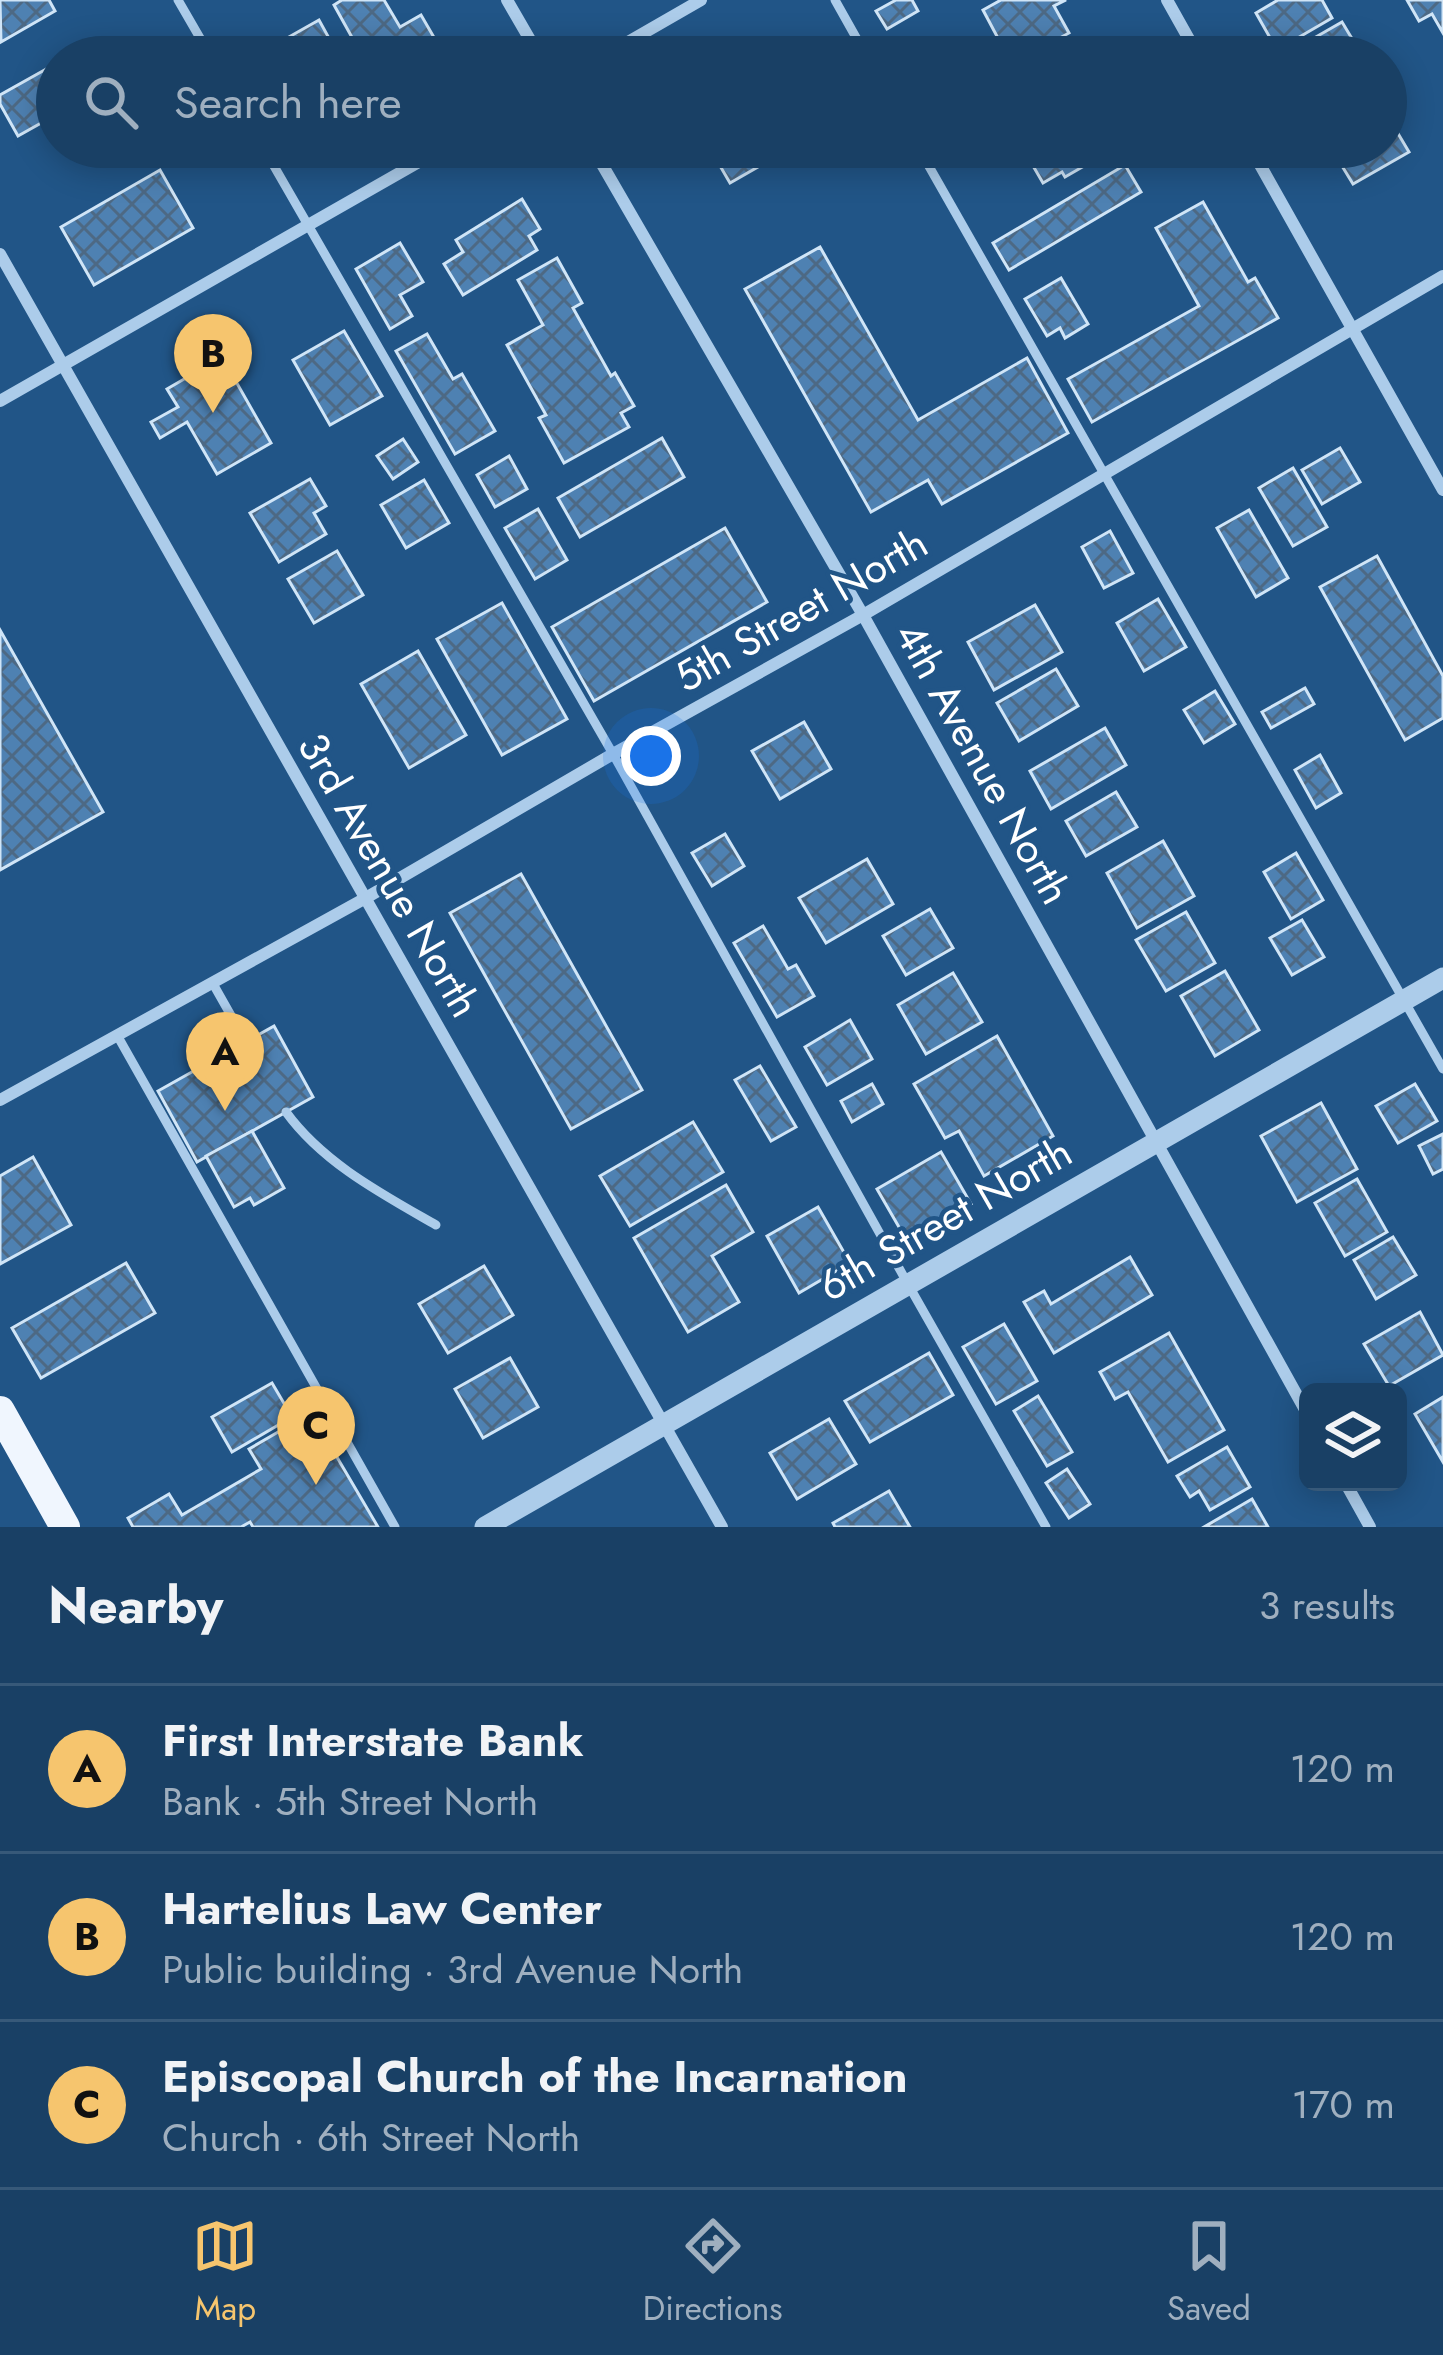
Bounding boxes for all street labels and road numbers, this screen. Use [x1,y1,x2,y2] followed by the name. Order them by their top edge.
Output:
[663,513,939,707] street label: 5th Street North
[880,611,1086,915] street label: 4th Avenue North
[283,721,495,1029] street label: 3rd Avenue North
[807,1122,1083,1316] street label: 6th Street North

